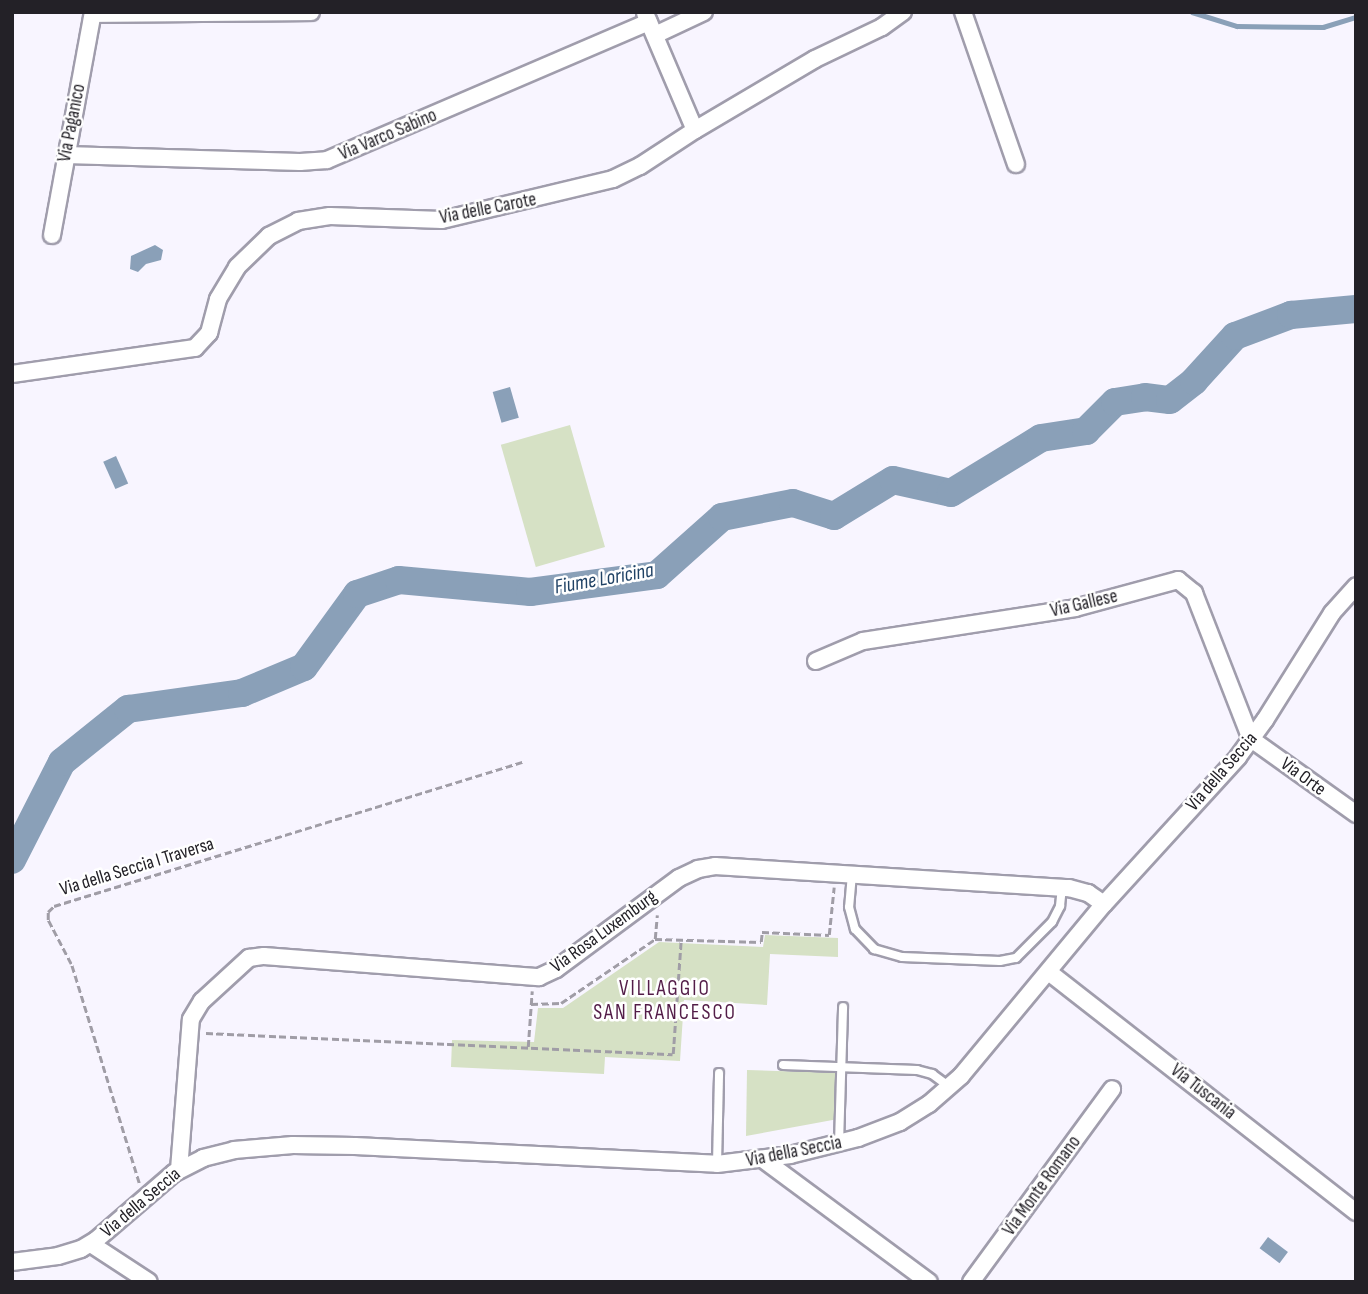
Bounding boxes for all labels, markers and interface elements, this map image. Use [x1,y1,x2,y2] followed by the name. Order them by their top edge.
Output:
[53,82,91,164] street label: Via Paganico
[336,104,440,166] street label: Via Varco Sabino
[438,188,538,230] street label: Via delle Carote
[552,558,656,600] water label: Fiume Loricina
[1048,585,1120,623] street label: Via Gallese
[1182,728,1262,816] street label: Via della Seccia
[1276,753,1330,801] street label: Via Orte
[57,833,217,901] street label: Via della Seccia I Traversa
[546,886,662,978] street label: Via Rosa Luxemburg
[595,976,735,1026] district label: VILLAGGIO SAN FRANCESCO
[1166,1059,1240,1125] street label: Via Tuscania
[744,1132,844,1172] street label: Via della Seccia
[998,1132,1086,1240] street label: Via Monte Romano
[96,1163,186,1243] street label: Via della Seccia

